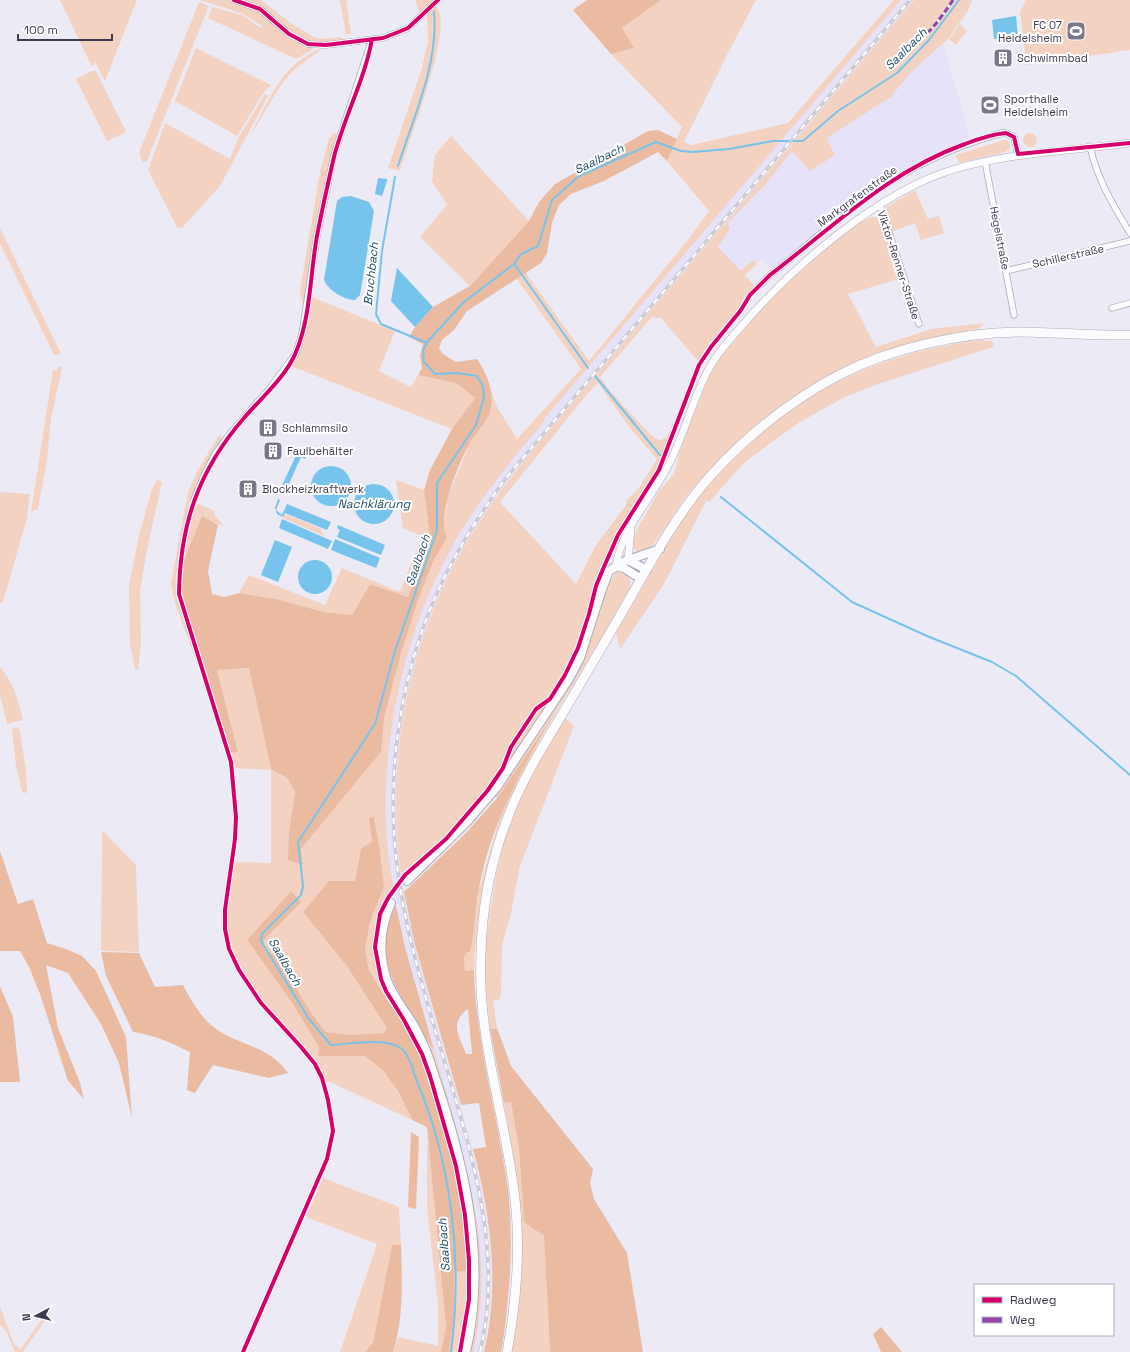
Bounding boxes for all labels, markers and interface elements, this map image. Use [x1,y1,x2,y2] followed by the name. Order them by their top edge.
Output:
[18,16,112,42] scale bar
[998,18,1062,45] place label: FC 07 Heidelsheim
[1065,20,1087,42] sports icon: FC 07 Heidelsheim
[24,22,58,38] text: 100 m
[882,24,931,73] water label: Saalbach
[992,47,1014,69] building icon: Schwimmbad
[1017,51,1088,65] place label: Schwimmbad
[1004,92,1068,119] place label: Sporthalle Heidelsheim
[979,94,1001,116] sports icon: Sporthalle Heidelsheim
[572,140,627,178] water label: Saalbach
[814,162,900,230] street label: Markgrafenstraße
[987,205,1013,271] street label: Hegelstraße
[875,209,923,321] street label: Viktor-Renner-Straße
[360,241,382,306] water label: Bruchbach
[1031,241,1105,271] street label: Schillerstraße
[257,417,279,439] building icon: Schlammsilo
[282,421,348,435] place label: Schlammsilo
[262,440,284,462] building icon: Faulbehälter
[287,444,353,458] place label: Faulbehälter
[237,478,259,500] building icon: Blockheizkraftwerk
[262,482,364,496] place label: Blockheizkraftwerk
[338,496,412,512] water label: Nachklärung
[402,532,434,588] water label: Saalbach
[265,935,306,990] water label: Saalbach
[434,1217,454,1272] water label: Saalbach
[974,1284,1114,1336] legend
[1010,1292,1056,1308] text: Radweg
[16,1296,56,1336] north arrow
[1010,1312,1035,1328] text: Weg
[19,1313,33,1322] text: N

